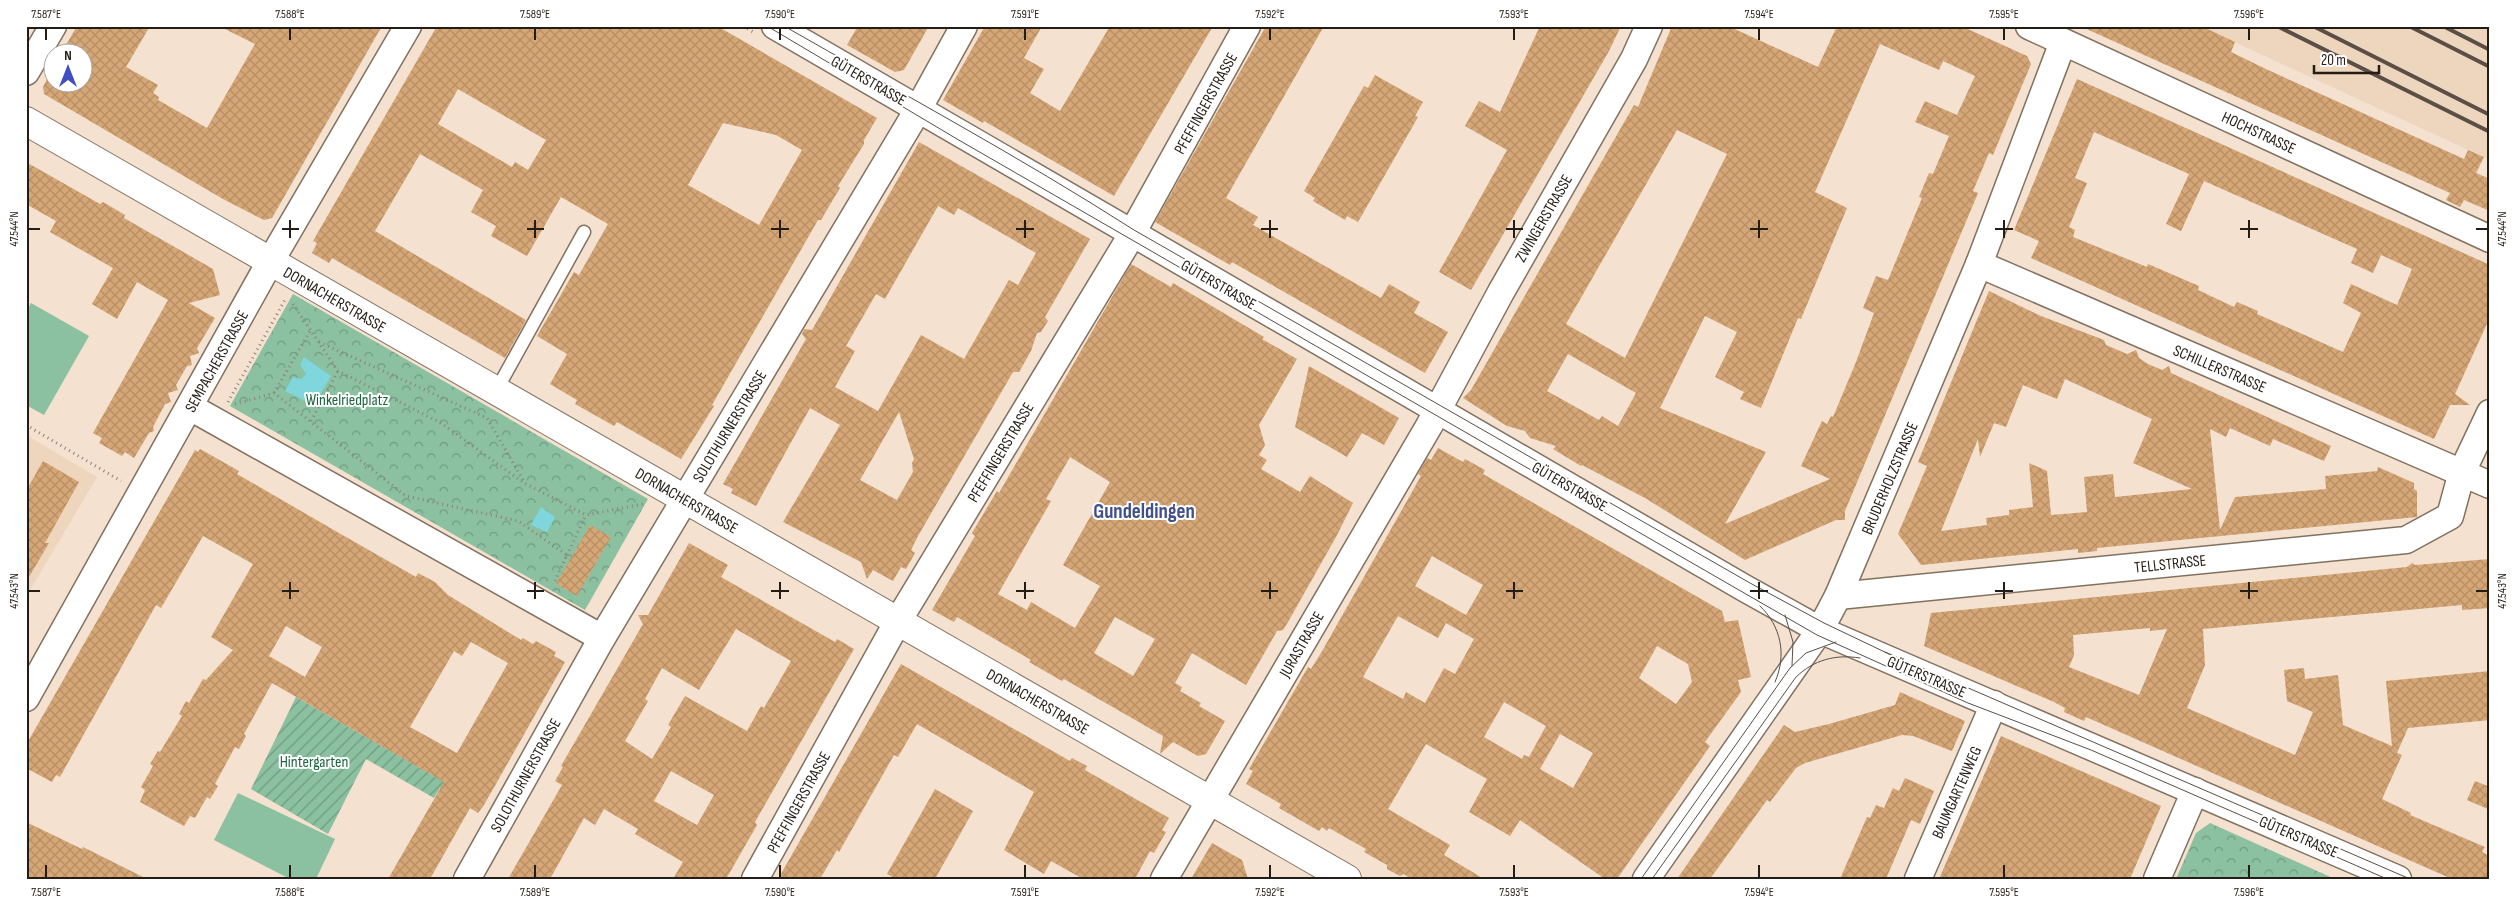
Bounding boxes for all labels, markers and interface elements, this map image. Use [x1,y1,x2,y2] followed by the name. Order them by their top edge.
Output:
[31,7,61,22] text: 7.587°E
[275,7,305,22] text: 7.588°E
[520,7,550,22] text: 7.589°E
[765,7,795,22] text: 7.590°E
[1011,7,1039,22] text: 7.591°E
[1255,7,1285,22] text: 7.592°E
[1499,7,1529,22] text: 7.593°E
[1744,7,1774,22] text: 7.594°E
[1989,7,2019,22] text: 7.595°E
[2234,7,2264,22] text: 7.596°E
[42,42,92,92] north arrow
[2314,42,2378,74] scale bar
[64,47,72,64] text: N
[1171,50,1242,158] street label: PFEFFINGERSTRASSE
[2321,51,2346,70] text: 20 m
[827,52,909,110] street label: GÜTERSTRASSE
[2218,108,2298,159] street label: HOCHSTRASSE
[1512,172,1577,266] street label: ZWINGERSTRASSE
[7,211,22,247] text: 47.544°N
[2495,211,2510,247] text: 47.544°N
[1177,256,1259,314] street label: GÜTERSTRASSE
[280,263,389,337] street label: DORNACHERSTRASSE
[182,308,253,416] street label: SEMPACHERSTRASSE
[2170,341,2269,397] street label: SCHILLERSTRASSE
[689,367,771,486] street label: SOLOTHURNERSTRASSE
[306,391,389,410] park label: Winkelriedplatz
[964,399,1039,506] street label: PFEFFINGERSTRASSE
[1858,420,1923,538] street label: BRUDERHOLZSTRASSE
[1528,458,1610,516] street label: GÜTERSTRASSE
[632,464,741,538] street label: DORNACHERSTRASSE
[1093,499,1195,524] district label: Gundeldingen
[2133,551,2207,578] street label: TELLSTRASSE
[7,573,22,609] text: 47.543°N
[2495,573,2510,609] text: 47.543°N
[1275,609,1329,682] street label: JURASTRASSE
[1884,652,1969,702] street label: GÜTERSTRASSE
[983,665,1092,739] street label: DORNACHERSTRASSE
[487,715,566,836] street label: SOLOTHURNERSTRASSE
[1928,743,1986,842] street label: BAUMGARTENWEG
[764,749,835,857] street label: PFEFFINGERSTRASSE
[280,753,348,772] park label: Hintergarten
[2256,812,2341,862] street label: GÜTERSTRASSE
[31,885,61,900] text: 7.587°E
[275,885,305,900] text: 7.588°E
[520,885,550,900] text: 7.589°E
[765,885,795,900] text: 7.590°E
[1011,885,1039,900] text: 7.591°E
[1255,885,1285,900] text: 7.592°E
[1499,885,1529,900] text: 7.593°E
[1744,885,1774,900] text: 7.594°E
[1989,885,2019,900] text: 7.595°E
[2234,885,2264,900] text: 7.596°E

